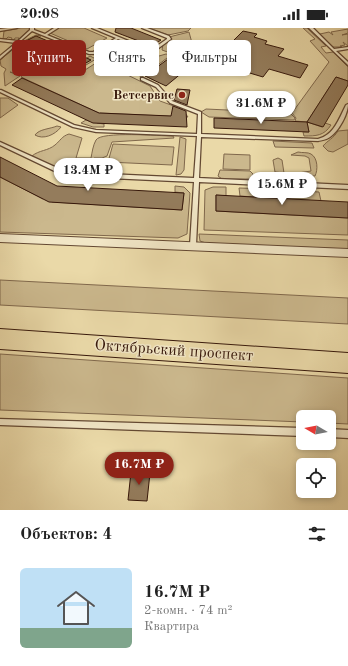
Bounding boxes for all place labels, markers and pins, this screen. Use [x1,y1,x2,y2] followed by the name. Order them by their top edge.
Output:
[113,89,174,102] place label: Ветсервис
[177,90,187,100] marker: Ветсервис
[224,91,298,125] pin: 31.6M ₽
[51,158,125,192] pin: 13.4M ₽
[245,172,319,206] pin: 15.6M ₽
[102,452,176,486] pin: 16.7M ₽

